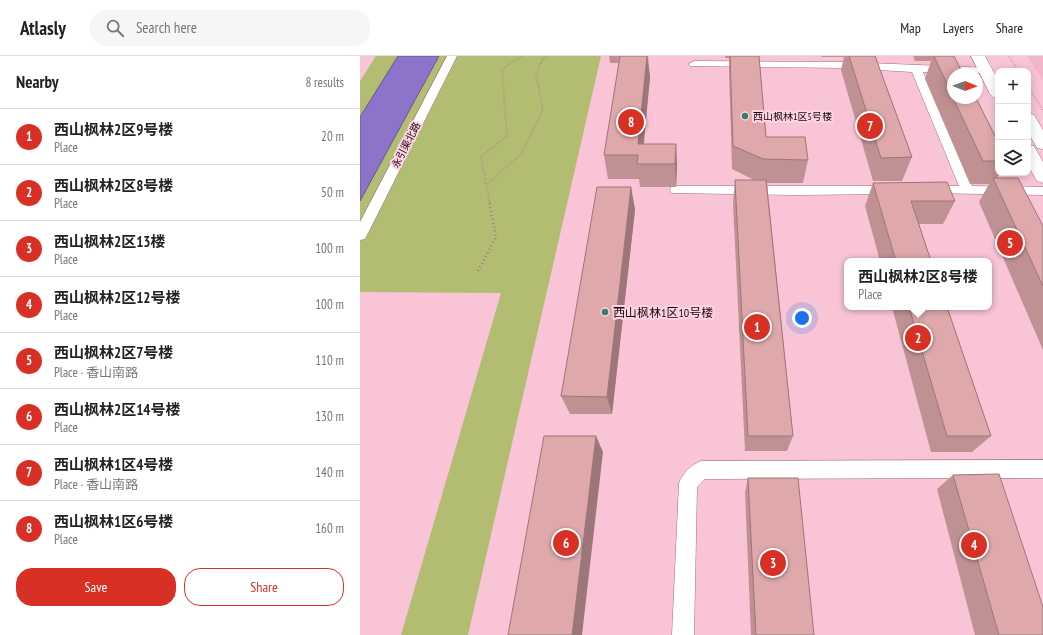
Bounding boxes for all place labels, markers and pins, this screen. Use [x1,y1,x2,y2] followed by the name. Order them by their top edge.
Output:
[618,107,644,137] pin: 8
[753,110,832,123] place label: 西山枫林1区5号楼
[740,111,750,121] marker: 西山枫林1区5号楼
[857,111,883,141] pin: 7
[997,228,1023,258] pin: 5
[613,305,713,320] place label: 西山枫林1区10号楼
[600,307,610,317] marker: 西山枫林1区10号楼
[744,312,770,342] pin: 1
[905,323,931,353] pin: 2
[553,528,579,558] pin: 6
[961,530,987,560] pin: 4
[760,548,786,578] pin: 3

